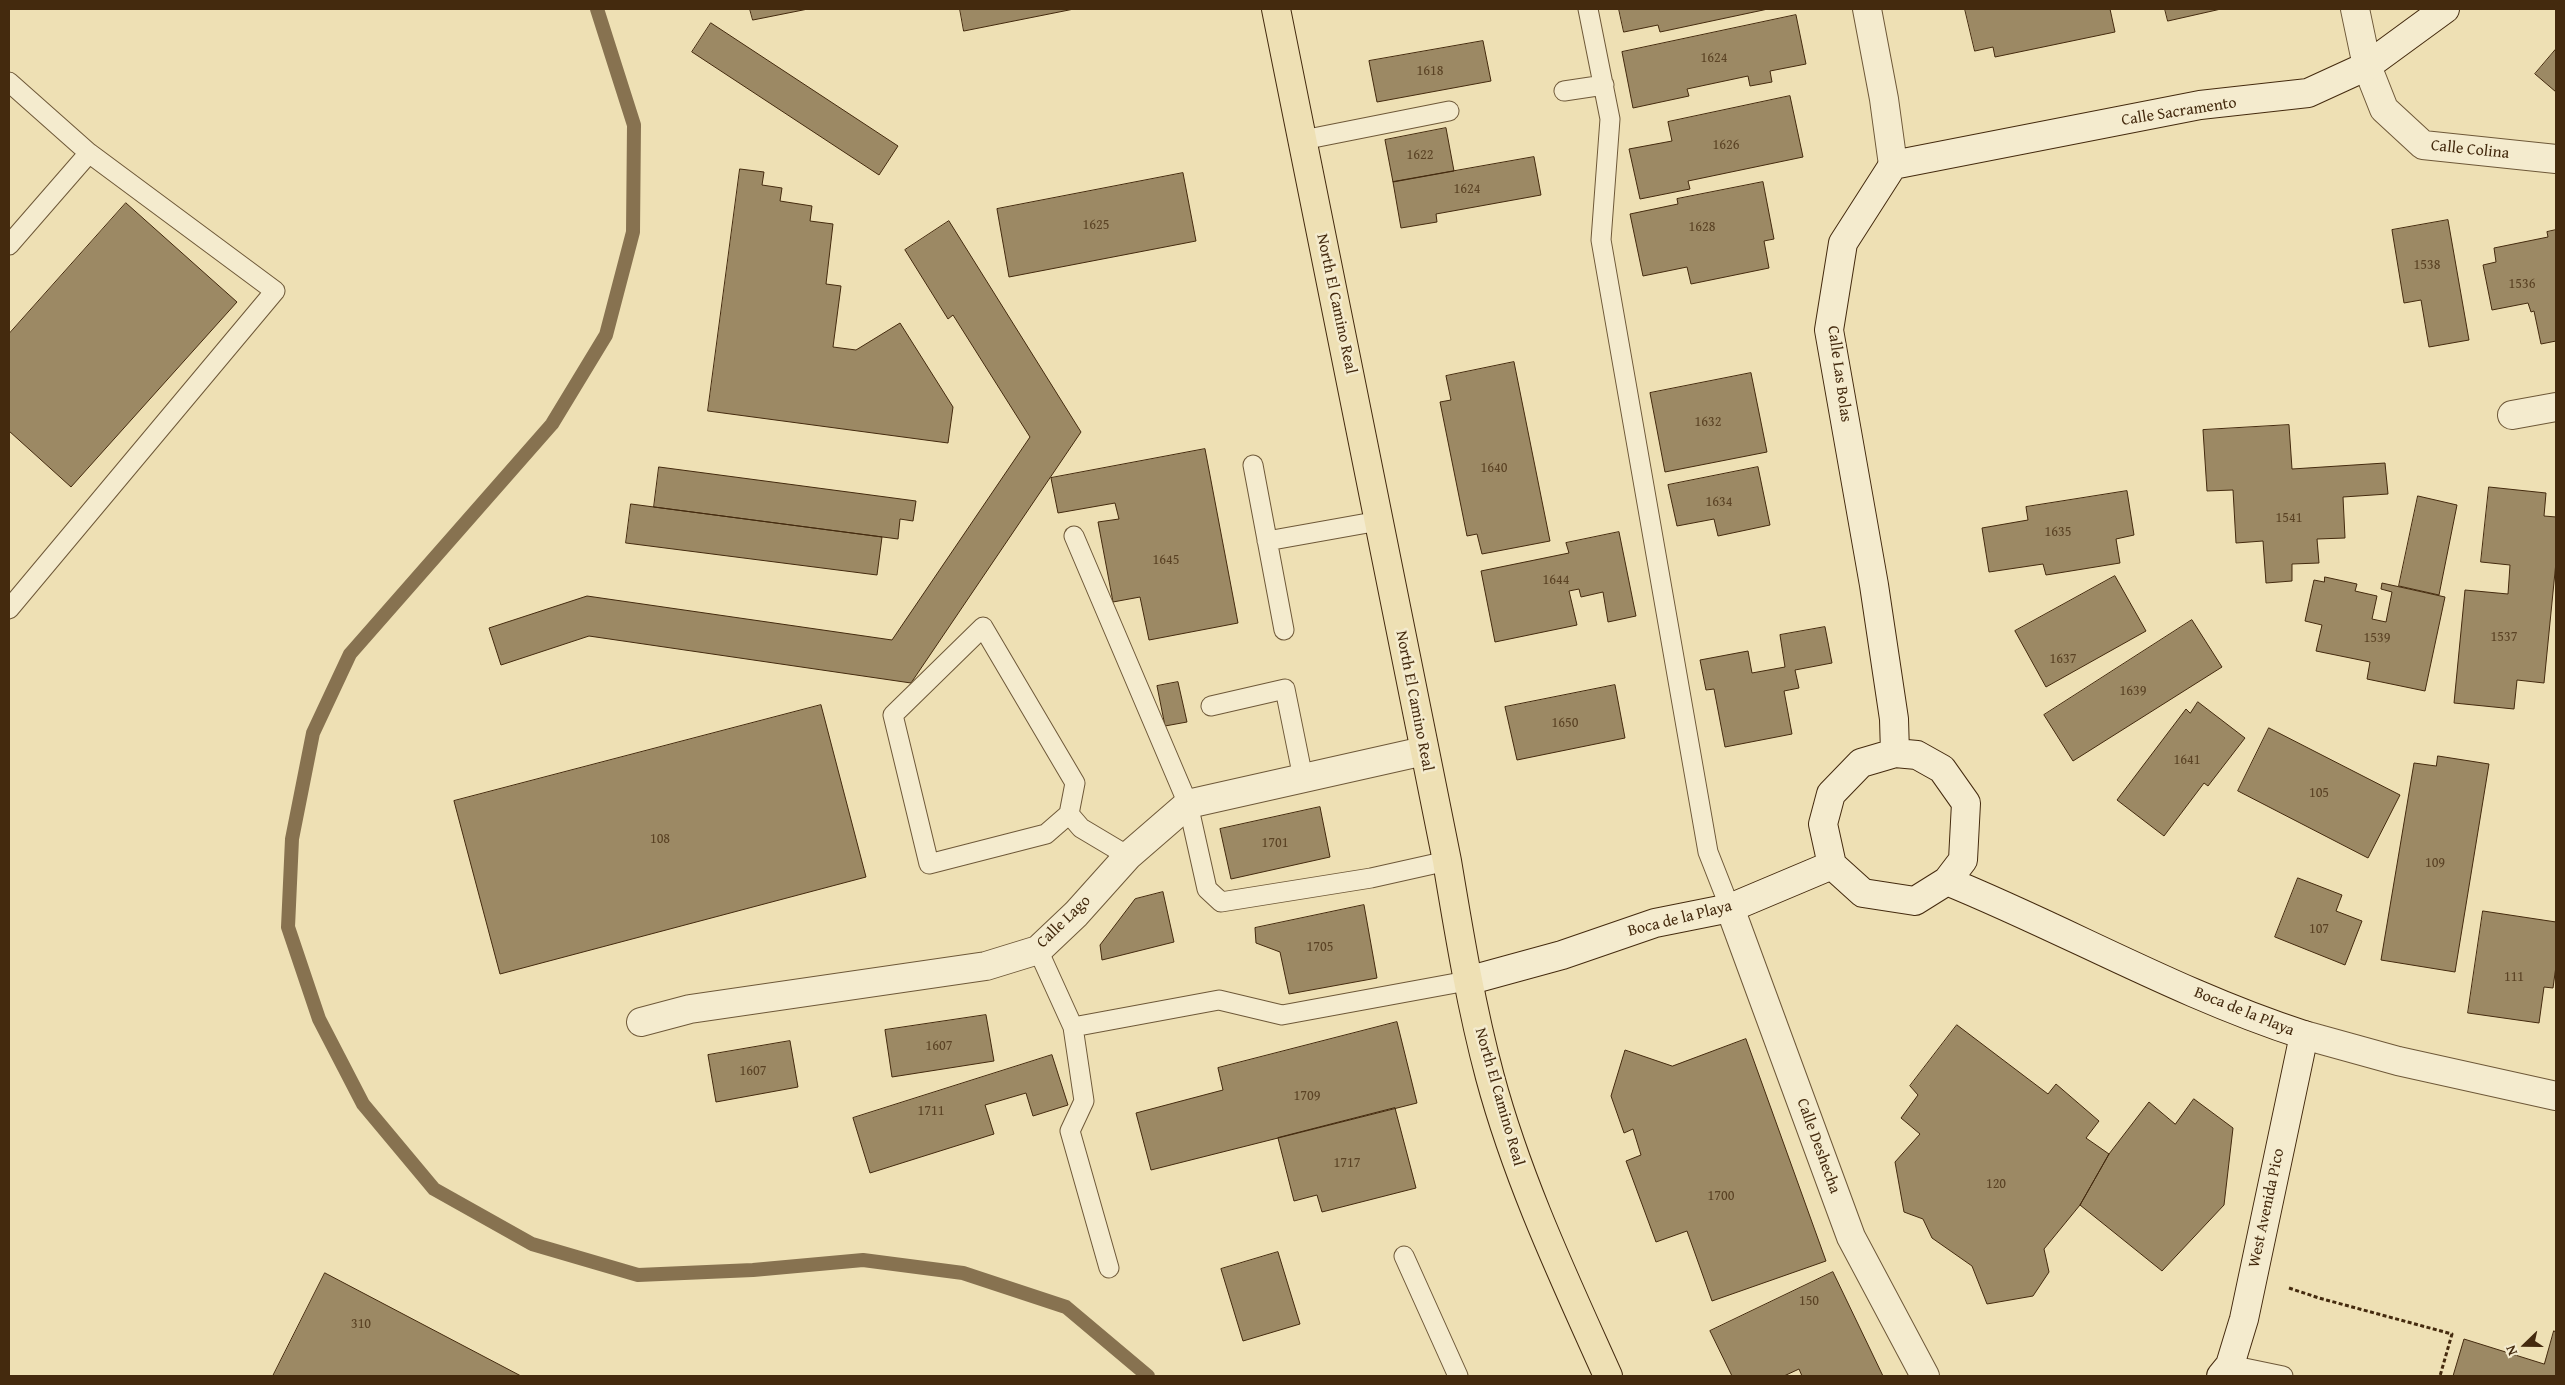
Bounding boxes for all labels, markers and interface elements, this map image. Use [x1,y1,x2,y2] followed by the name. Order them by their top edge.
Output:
[1701,50,1727,66] house number: 1624
[1417,63,1443,79] house number: 1618
[2120,93,2238,131] street label: Calle Sacramento
[2430,136,2510,164] street label: Calle Colina
[1713,137,1739,153] house number: 1626
[1407,147,1433,163] house number: 1622
[1454,181,1480,197] house number: 1624
[1083,217,1109,233] house number: 1625
[1689,219,1715,235] house number: 1628
[1312,232,1360,376] street label: North El Camino Real
[2414,257,2440,273] house number: 1538
[2509,276,2535,292] house number: 1536
[1823,325,1855,423] street label: Calle Las Bolas
[1695,414,1721,430] house number: 1632
[1481,460,1507,476] house number: 1640
[1706,494,1732,510] house number: 1634
[2276,510,2302,526] house number: 1541
[2045,524,2071,540] house number: 1635
[1153,552,1179,568] house number: 1645
[1543,572,1569,588] house number: 1644
[1391,629,1437,773] street label: North El Camino Real
[2491,629,2517,645] house number: 1537
[2364,630,2390,646] house number: 1539
[2050,651,2076,667] house number: 1637
[2120,683,2146,699] house number: 1639
[1552,715,1578,731] house number: 1650
[2174,752,2200,768] house number: 1641
[2309,785,2329,801] house number: 105
[650,831,670,847] house number: 108
[1262,835,1288,851] house number: 1701
[2425,855,2445,871] house number: 109
[1033,892,1095,952] street label: Calle Lago
[1626,897,1734,941] street label: Boca de la Playa
[2309,921,2329,937] house number: 107
[1307,939,1333,955] house number: 1705
[2504,969,2524,985] house number: 111
[2191,983,2297,1041] street label: Boca de la Playa
[1470,1026,1528,1168] street label: North El Camino Real
[926,1038,952,1054] house number: 1607
[740,1063,766,1079] house number: 1607
[1294,1088,1320,1104] house number: 1709
[1792,1096,1844,1196] street label: Calle Deshecha
[918,1103,944,1119] house number: 1711
[2245,1147,2289,1269] street label: West Avenida Pico
[1334,1155,1360,1171] house number: 1717
[1986,1176,2006,1192] house number: 120
[1708,1188,1734,1204] house number: 1700
[1799,1293,1819,1309] house number: 150
[351,1316,371,1332] house number: 310
[2500,1320,2550,1370] north arrow
[2500,1343,2522,1359] text: N

